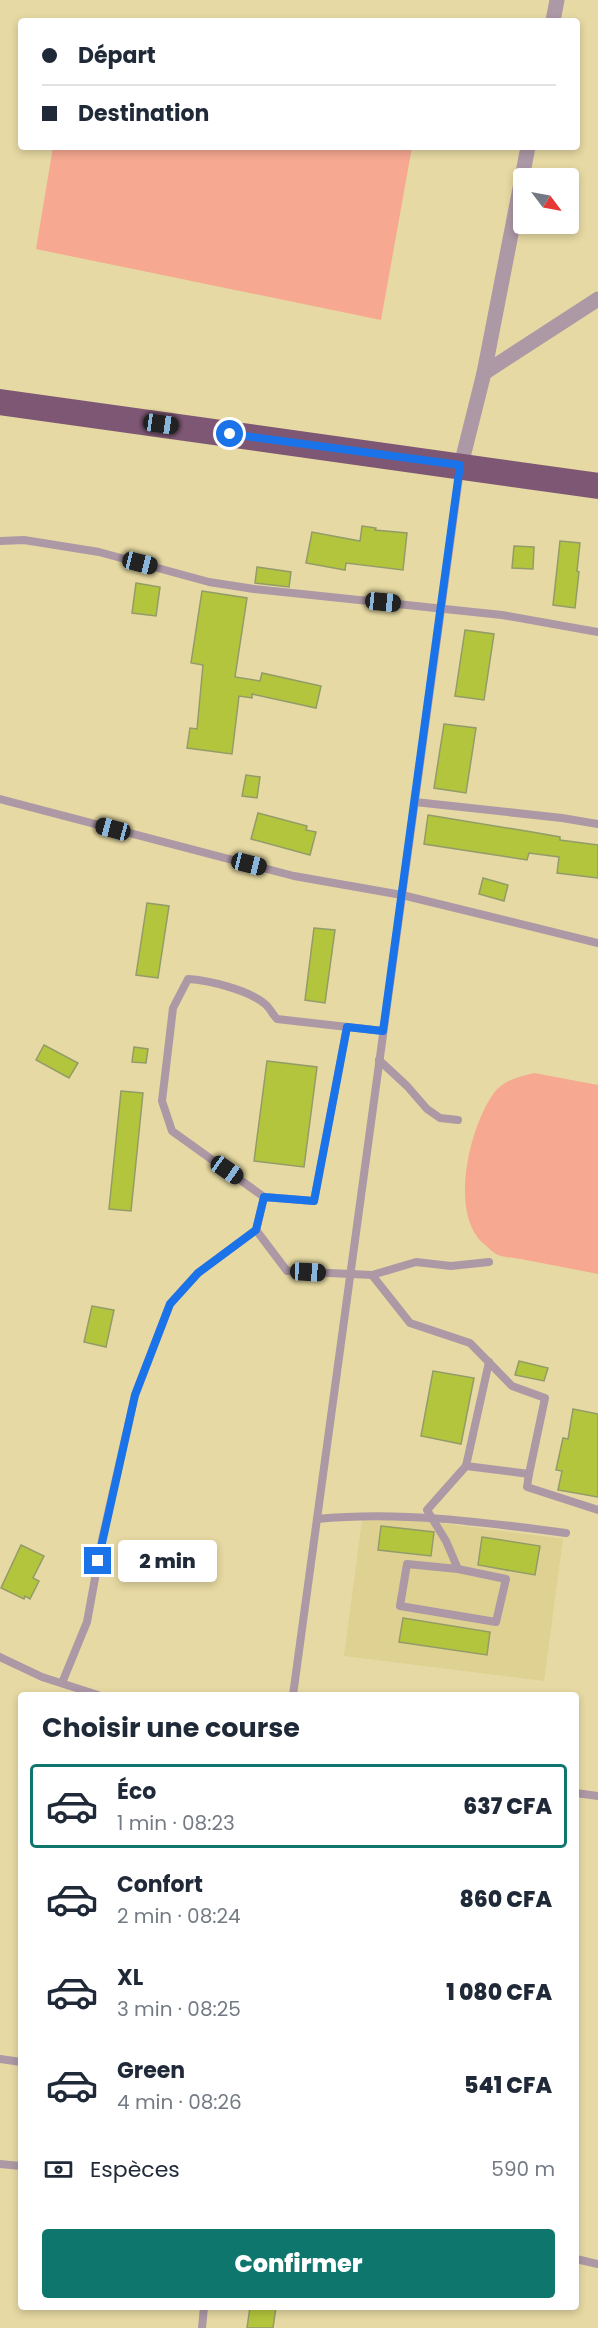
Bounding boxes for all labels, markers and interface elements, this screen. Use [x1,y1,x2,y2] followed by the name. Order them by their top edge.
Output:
[78,40,156,71] text: Départ
[78,98,209,129] text: Destination
[513,168,579,234] north arrow
[513,168,579,234] map controls
[142,413,180,435] car
[216,420,243,447] route start
[120,550,160,576] car
[364,591,402,613] car
[93,816,133,842] car
[229,851,269,877] car
[207,1152,247,1188] car
[290,1262,326,1282] car
[119,1540,218,1582] callout: 2 min
[84,1547,111,1574] route end
[139,1547,196,1575] text: 2 min
[42,1709,300,1746] text: Choisir une course
[117,1776,156,1807] text: Éco
[45,1779,99,1833] icon: car
[463,1791,552,1822] text: 637 CFA
[117,1809,235,1837] text: 1 min · 08:23
[117,1869,203,1900] text: Confort
[45,1872,99,1926] icon: car
[459,1884,552,1915] text: 860 CFA
[117,1902,241,1930] text: 2 min · 08:24
[117,1962,143,1993] text: XL
[45,1965,99,2019] icon: car
[446,1977,552,2008] text: 1 080 CFA
[117,1995,241,2023] text: 3 min · 08:25
[117,2055,185,2086] text: Green
[45,2058,99,2112] icon: car
[464,2070,552,2101] text: 541 CFA
[117,2088,242,2116] text: 4 min · 08:26
[42,2153,75,2186] icon: cash
[90,2154,180,2185] text: Espèces
[491,2155,555,2183] text: 590 m
[42,2229,555,2298] button: Confirmer

